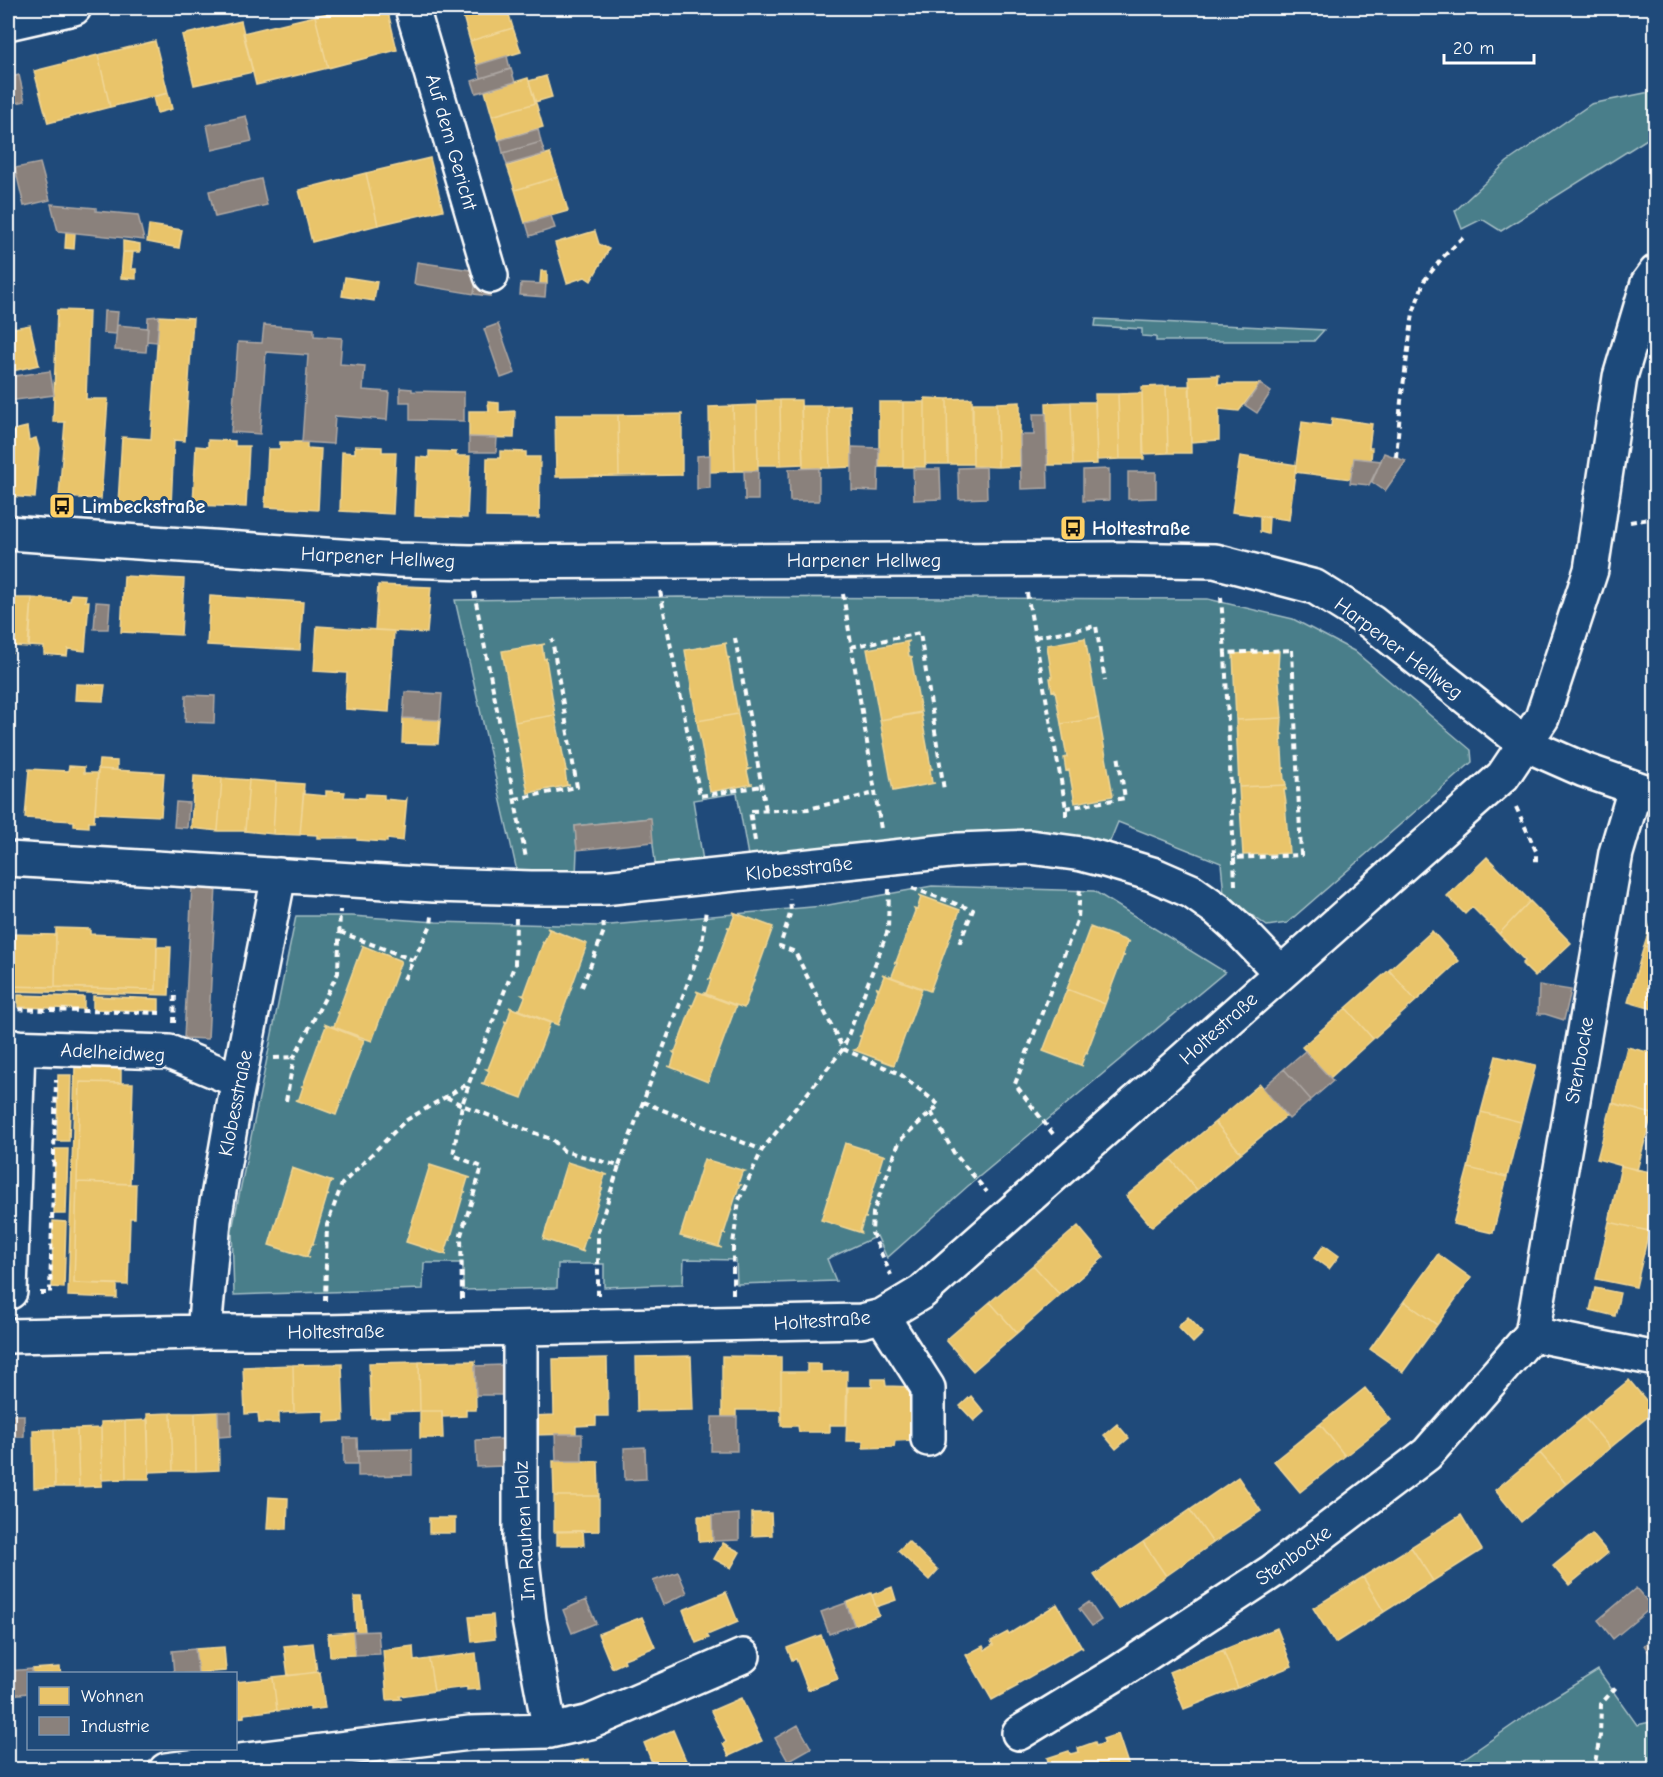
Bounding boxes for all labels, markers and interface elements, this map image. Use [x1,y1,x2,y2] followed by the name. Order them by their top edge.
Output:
[1444,27,1534,65] scale bar
[1453,38,1494,59] text: 20 m
[421,71,482,214] street label: Auf dem Gericht
[47,491,77,521] bus stop icon: Limbeckstraße
[82,495,206,518] place label: Limbeckstraße
[1058,513,1088,543] bus stop icon: Holtestraße
[1092,517,1190,540] place label: Holtestraße
[300,542,456,573] street label: Harpener Hellweg
[787,549,941,572] street label: Harpener Hellweg
[1330,593,1467,704] street label: Harpener Hellweg
[744,851,854,886] street label: Klobesstraße
[1175,987,1262,1069] street label: Holtestraße
[1561,1015,1598,1105] street label: Stenbocke
[60,1038,166,1067] street label: Adelheidweg
[214,1048,257,1158] street label: Klobesstraße
[773,1306,871,1335] street label: Holtestraße
[287,1319,385,1344] street label: Holtestraße
[509,1460,540,1601] street label: Im Rauhen Holz
[1251,1520,1335,1590] street label: Stenbocke
[27,1672,237,1750] legend
[81,1686,144,1707] text: Wohnen
[81,1716,150,1737] text: Industrie

